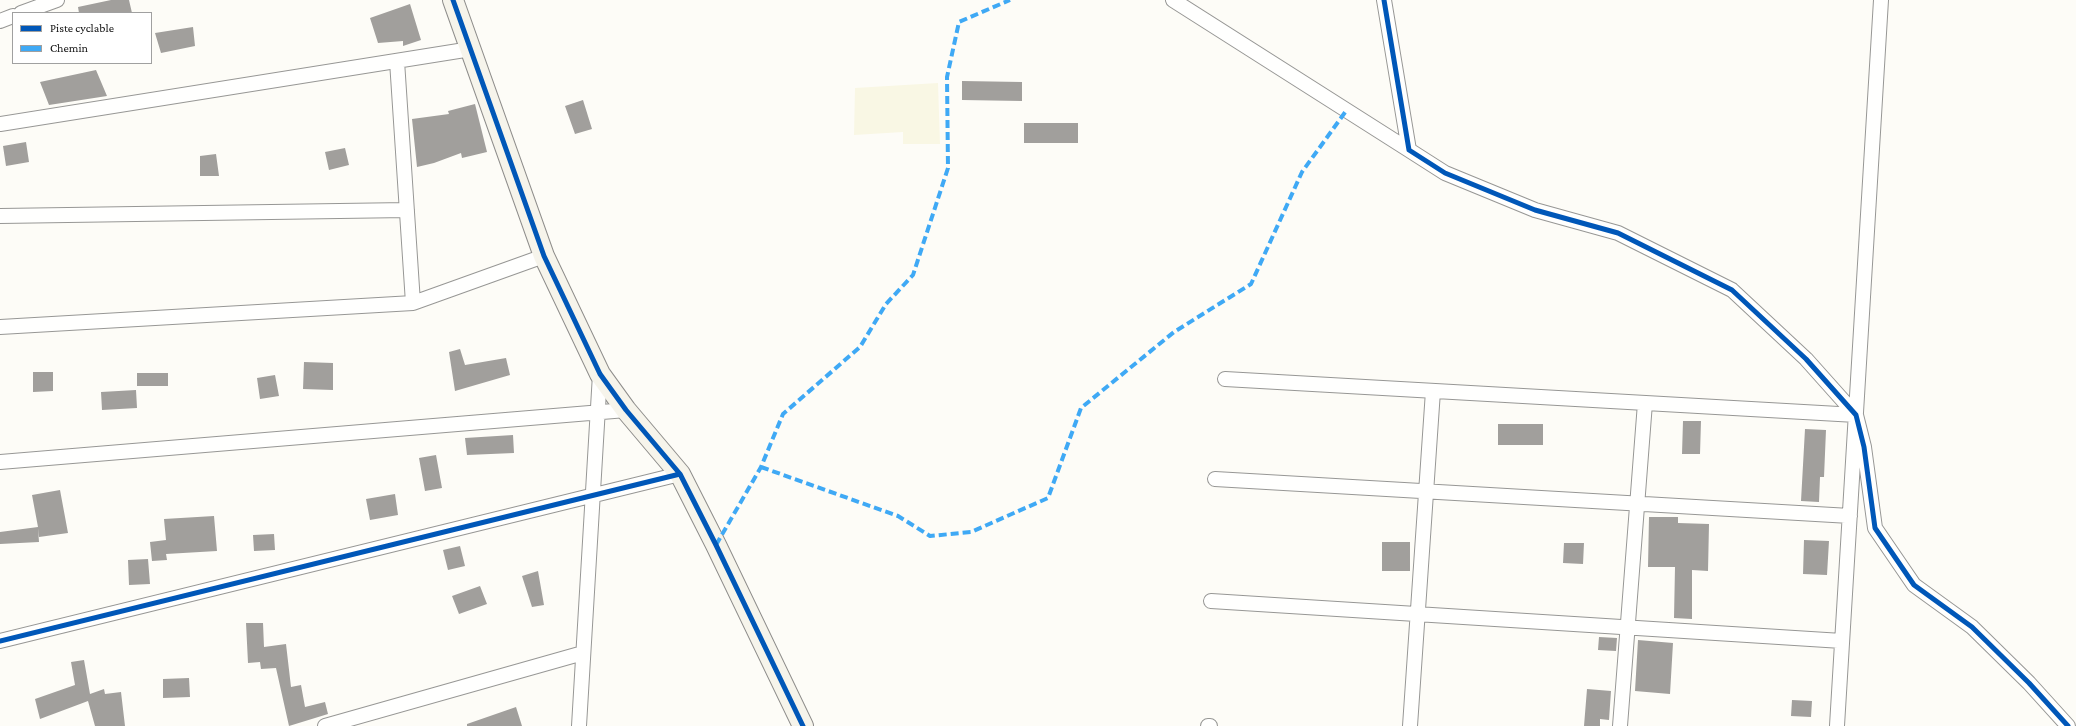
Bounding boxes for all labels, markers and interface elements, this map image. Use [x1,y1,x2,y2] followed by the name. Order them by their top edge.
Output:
[12,12,152,64] legend
[50,21,114,35] text: Piste cyclable
[50,41,88,55] text: Chemin

